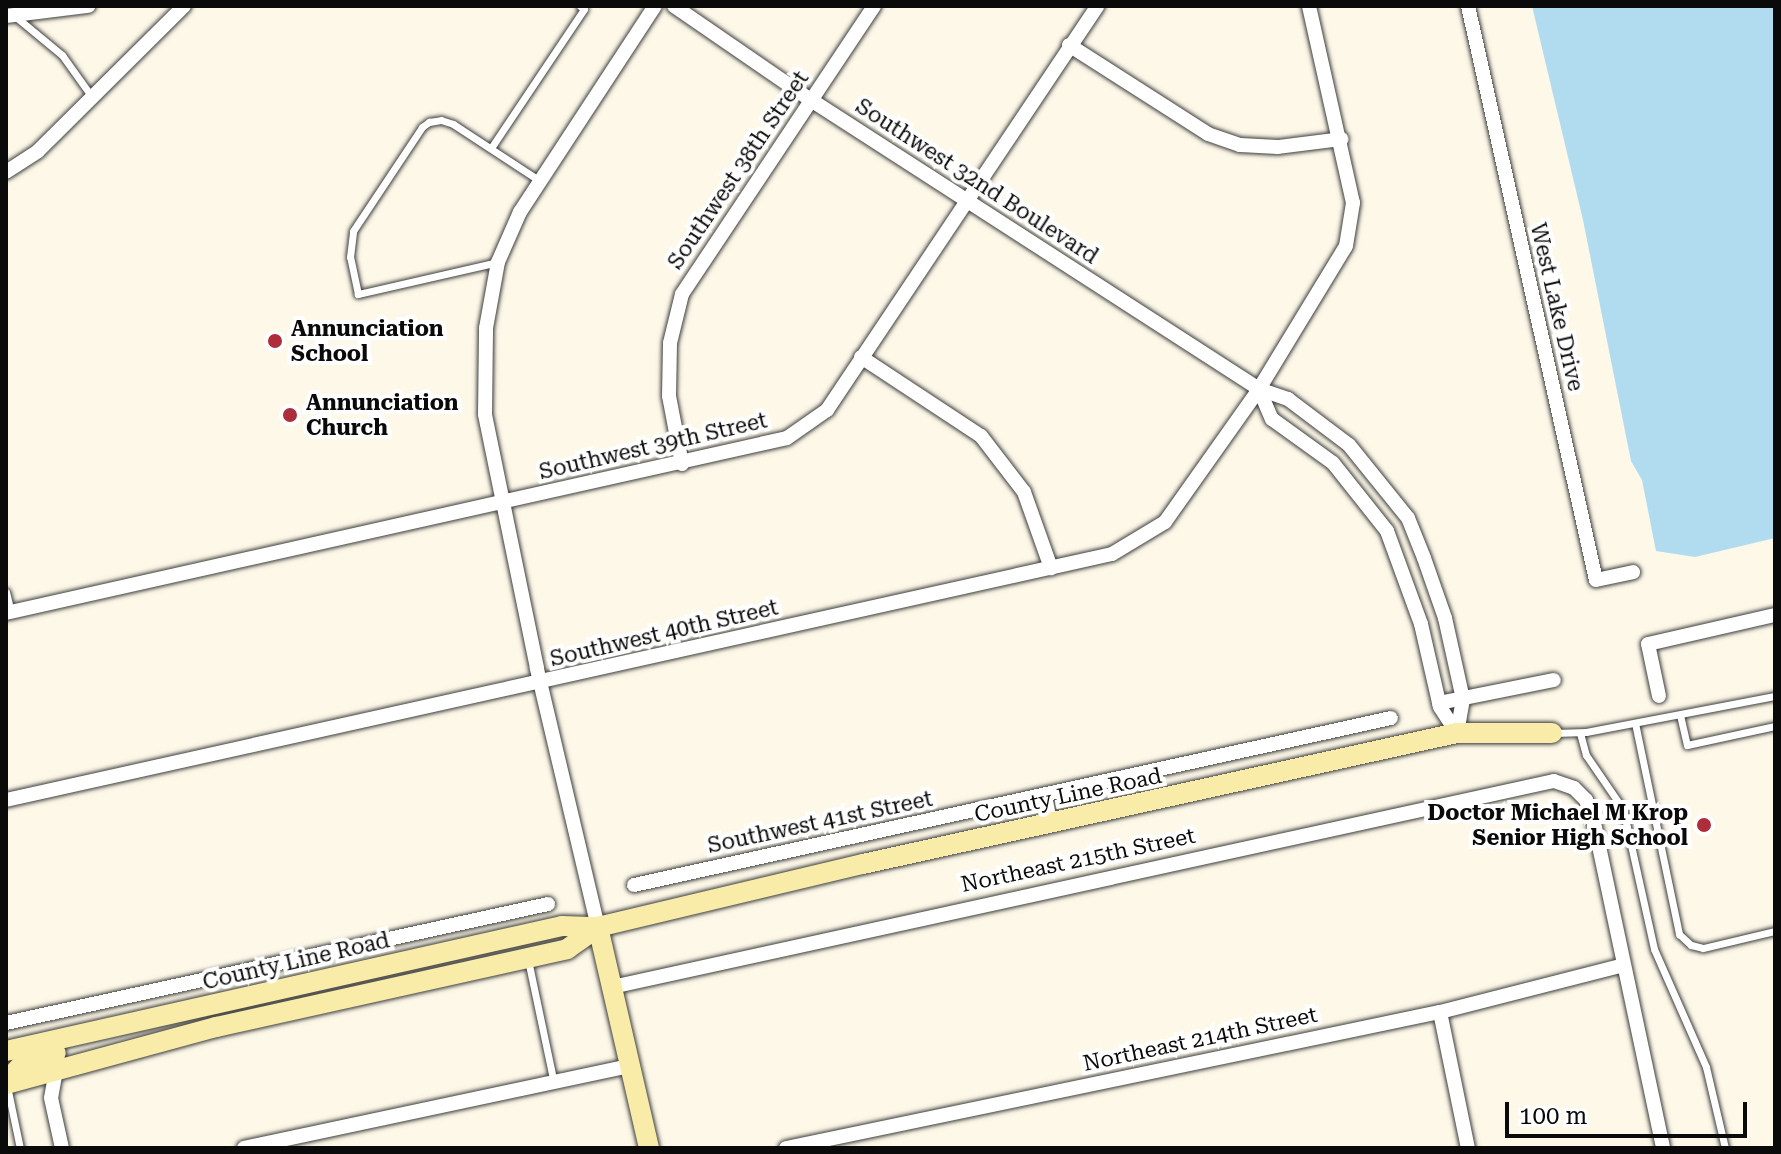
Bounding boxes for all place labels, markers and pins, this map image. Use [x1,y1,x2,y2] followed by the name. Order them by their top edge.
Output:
[291,315,444,366] place label: Annunciation School
[266,332,284,350] marker: Annunciation School
[306,389,459,440] place label: Annunciation Church
[281,406,299,424] marker: Annunciation Church
[1427,799,1688,850] place label: Doctor Michael M Krop Senior High School
[1695,816,1713,834] marker: Doctor Michael M Krop Senior High School

